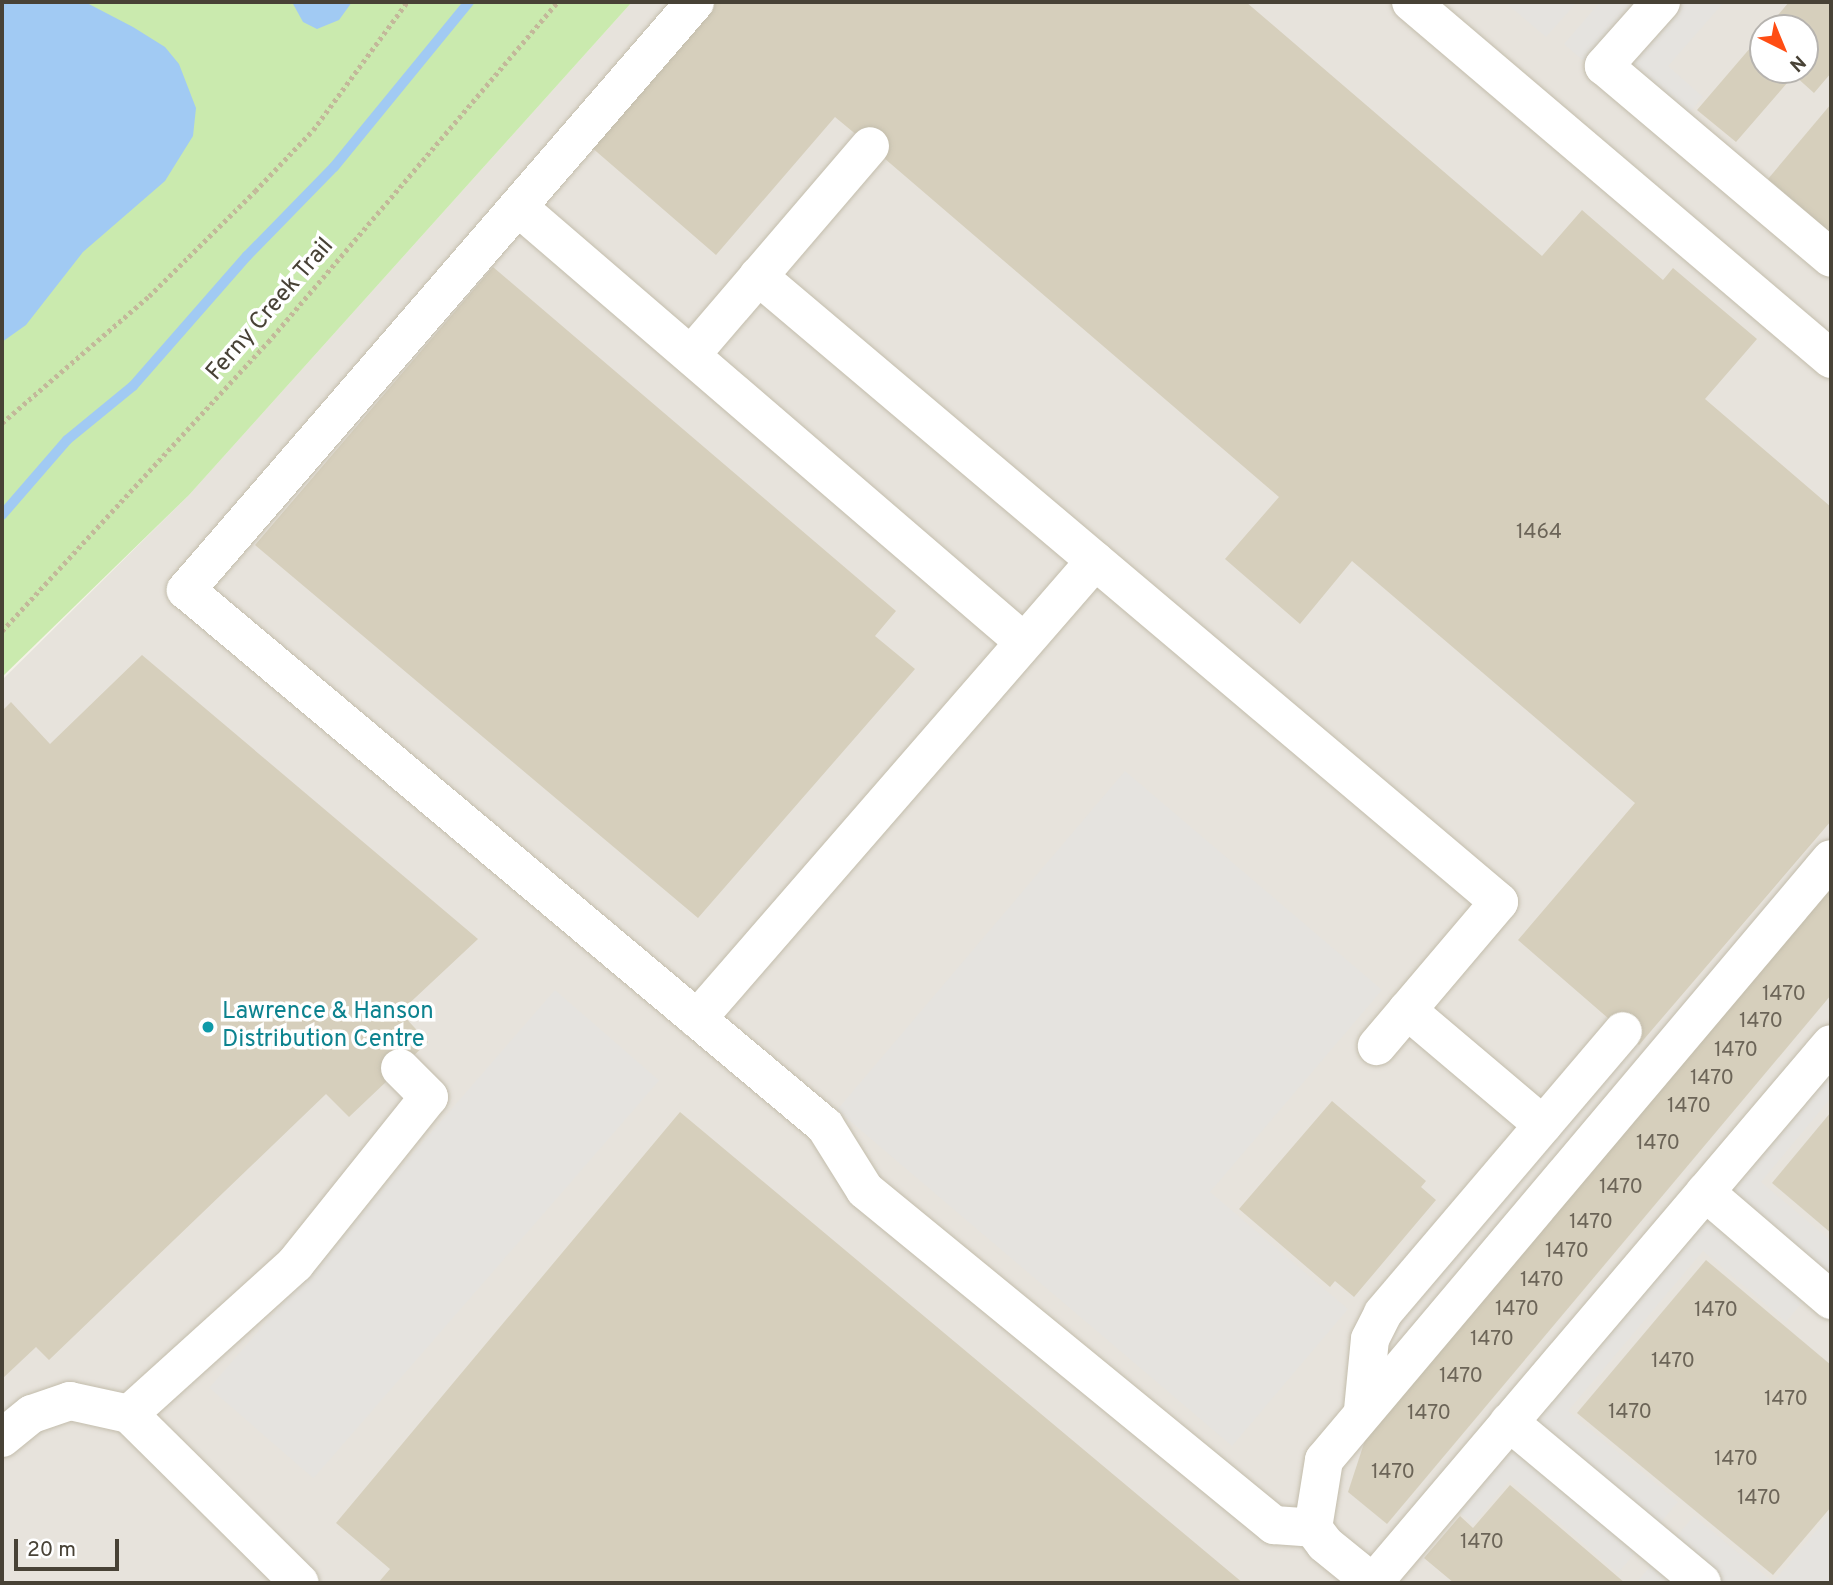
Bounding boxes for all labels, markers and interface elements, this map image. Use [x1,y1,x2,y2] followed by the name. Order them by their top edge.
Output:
[1749,14,1819,84] north arrow
[1784,49,1810,76] text: N
[201,232,341,388] street label: Ferny Creek Trail
[1516,520,1562,546] house number: 1464
[1762,982,1806,1008] house number: 1470
[222,999,434,1055] place label: Lawrence & Hanson Distribution Centre
[1739,1009,1783,1035] house number: 1470
[200,1019,216,1035] marker: Lawrence & Hanson Distribution Centre
[1714,1038,1758,1064] house number: 1470
[1690,1066,1734,1092] house number: 1470
[1667,1094,1711,1120] house number: 1470
[1636,1131,1680,1157] house number: 1470
[1599,1175,1643,1201] house number: 1470
[1569,1210,1613,1236] house number: 1470
[1545,1239,1589,1265] house number: 1470
[1520,1268,1564,1294] house number: 1470
[1495,1297,1539,1323] house number: 1470
[1694,1298,1738,1324] house number: 1470
[1470,1327,1514,1353] house number: 1470
[1651,1349,1695,1375] house number: 1470
[1439,1364,1483,1390] house number: 1470
[1764,1387,1808,1413] house number: 1470
[1608,1400,1652,1426] house number: 1470
[1407,1401,1451,1427] house number: 1470
[1714,1447,1758,1473] house number: 1470
[1371,1460,1415,1486] house number: 1470
[1737,1486,1781,1512] house number: 1470
[18,1526,122,1570] scale bar
[1460,1530,1504,1556] house number: 1470
[27,1537,76,1564] text: 20 m

